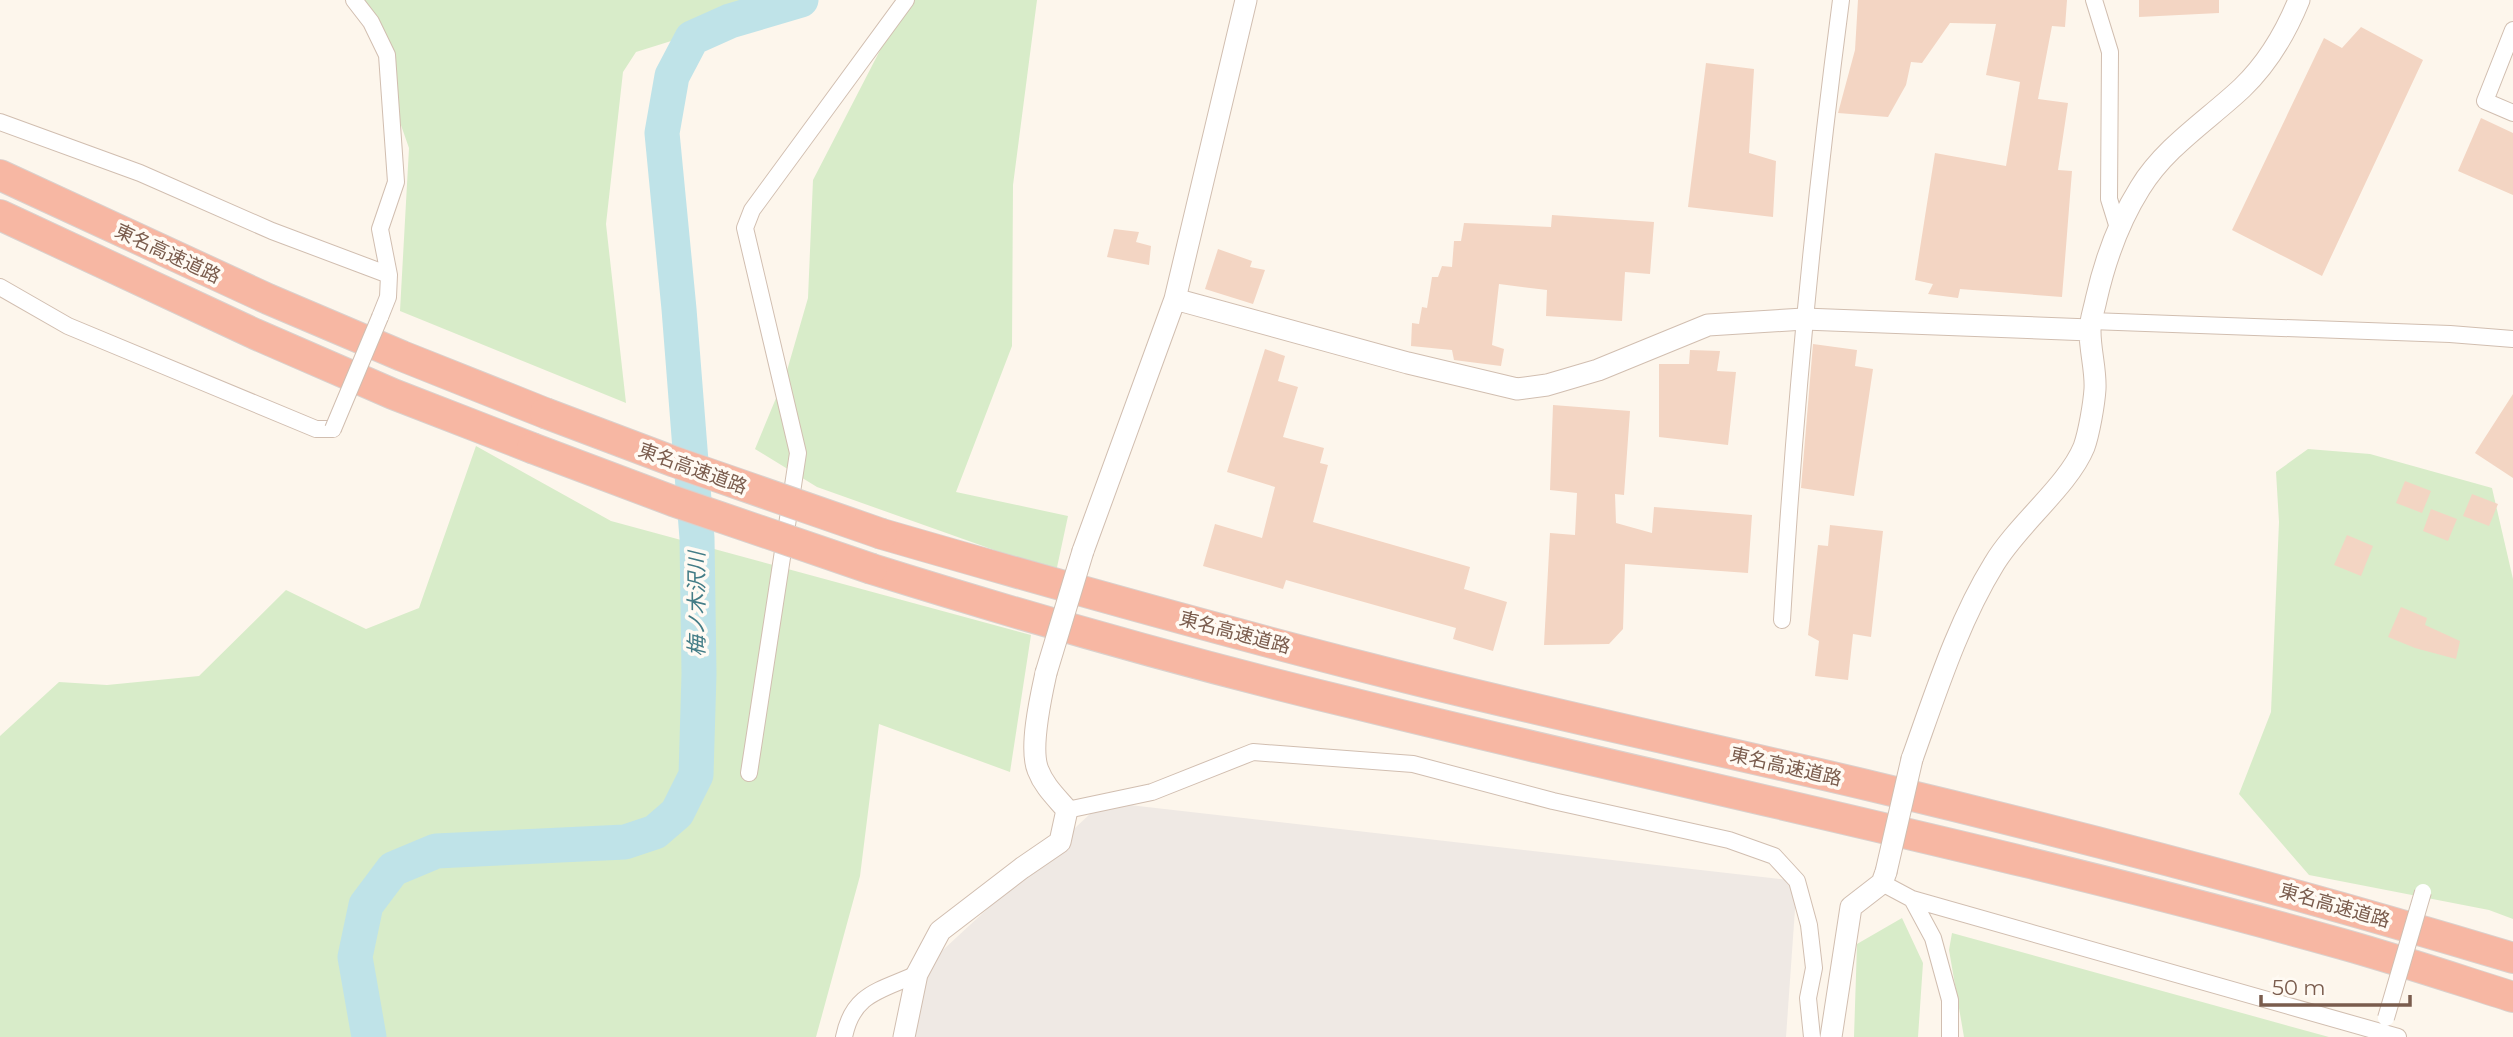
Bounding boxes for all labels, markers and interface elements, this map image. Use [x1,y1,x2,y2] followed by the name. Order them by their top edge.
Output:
[111,219,224,288] street label: 東名高速道路
[635,438,750,499] street label: 東名高速道路
[684,550,709,657] water label: 梅ノ木沢川
[1177,607,1293,658] street label: 東名高速道路
[1728,742,1844,791] street label: 東名高速道路
[2277,879,2393,932] street label: 東名高速道路
[2261,964,2410,1008] scale bar
[2272,975,2326,1000] text: 50 m

